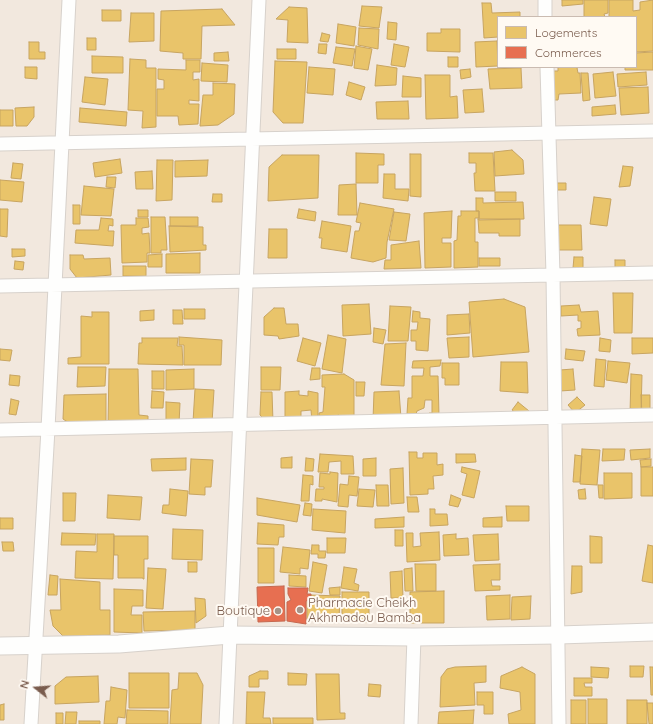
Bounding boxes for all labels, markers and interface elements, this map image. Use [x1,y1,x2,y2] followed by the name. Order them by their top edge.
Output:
[497,16,637,68] legend
[535,25,597,40] text: Logements
[535,45,602,60] text: Commerces
[308,595,421,626] place label: Pharmacie Cheikh Akhmadou Bamba
[216,603,270,619] place label: Boutique
[295,605,305,615] marker: Pharmacie Cheikh Akhmadou Bamba
[273,606,283,616] marker: Boutique
[16,668,56,708] north arrow
[17,679,32,690] text: N

